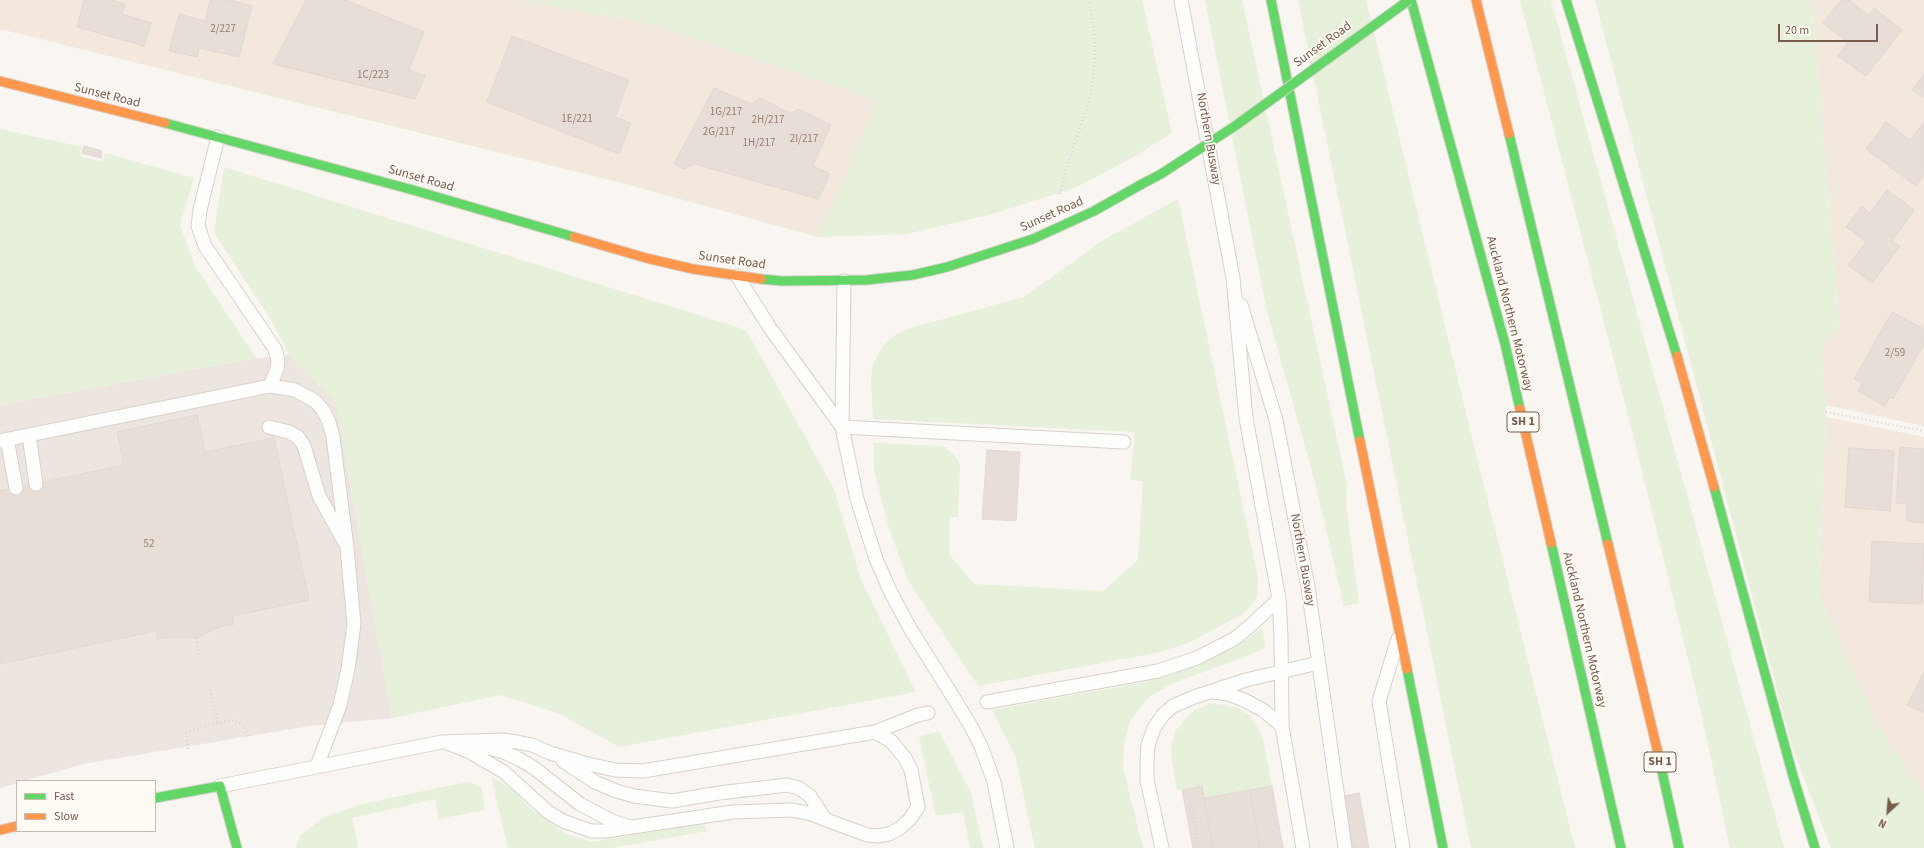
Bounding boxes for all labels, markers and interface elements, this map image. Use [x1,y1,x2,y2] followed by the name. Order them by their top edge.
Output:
[1780,16,1880,42] scale bar
[1291,19,1355,71] street label: Sunset Road
[1785,22,1809,39] text: 20 m
[210,23,236,37] house number: 2/227
[357,69,389,83] house number: 1C/223
[72,80,142,112] street label: Sunset Road
[1192,91,1224,187] street label: Northern Busway
[710,106,742,120] house number: 1G/217
[561,113,593,127] house number: 1E/221
[752,114,784,128] house number: 2H/217
[703,126,735,140] house number: 2G/217
[790,133,818,147] house number: 2I/217
[743,137,775,151] house number: 1H/217
[386,162,456,196] street label: Sunset Road
[1018,194,1086,236] street label: Sunset Road
[1482,235,1536,393] street label: Auckland Northern Motorway
[697,249,767,273] street label: Sunset Road
[1885,347,1905,361] house number: 2/59
[1507,412,1539,432] road number: SH 1
[1286,512,1318,608] street label: Northern Busway
[144,538,154,552] house number: 52
[1558,551,1610,709] street label: Auckland Northern Motorway
[1644,752,1676,772] road number: SH 1
[16,780,156,832] legend
[54,788,74,805] text: Fast
[1868,792,1908,832] north arrow
[54,808,79,825] text: Slow
[1876,815,1889,832] text: N

